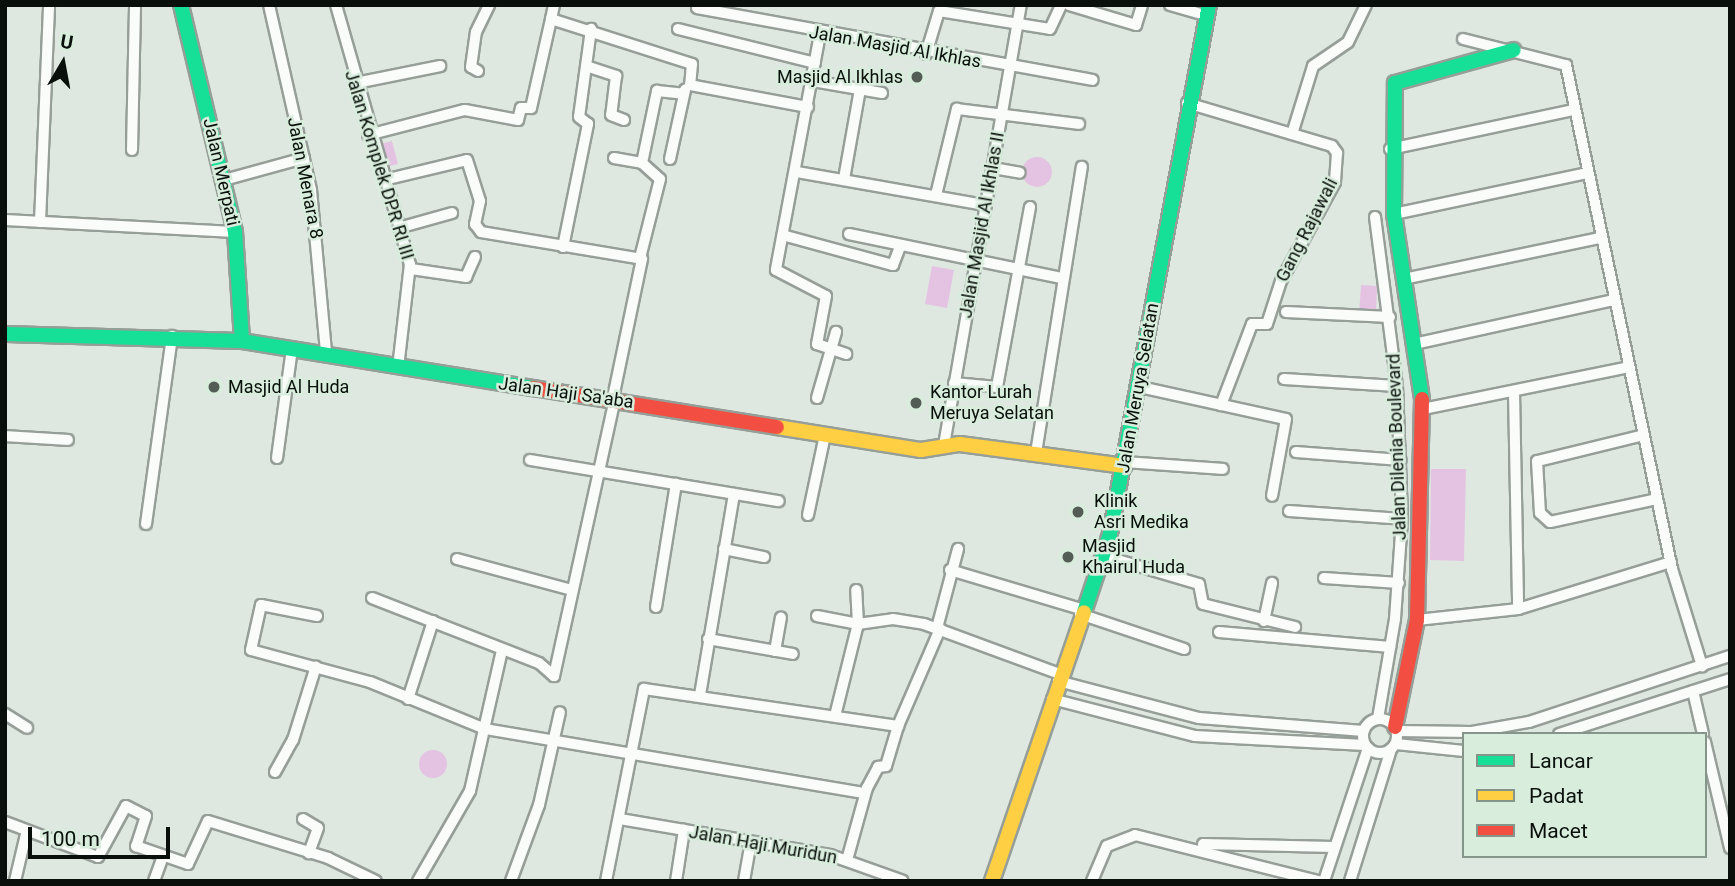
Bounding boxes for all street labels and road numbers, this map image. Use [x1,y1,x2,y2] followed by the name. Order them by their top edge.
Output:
[807,21,983,73] street label: Jalan Masjid Al Ikhlas
[340,68,418,262] street label: Jalan Komplek DPR RI III
[283,115,327,241] street label: Jalan Menara 8
[198,116,244,228] street label: Jalan Merpati
[955,130,1009,320] street label: Jalan Masjid Al Ikhlas II
[1272,174,1342,286] street label: Gang Rajawali
[1112,301,1164,475] street label: Jalan Meruya Selatan
[1383,353,1411,541] street label: Jalan Dilenia Boulevard
[497,373,635,413] street label: Jalan Haji Sa'aba
[687,821,839,869] street label: Jalan Haji Muridun

